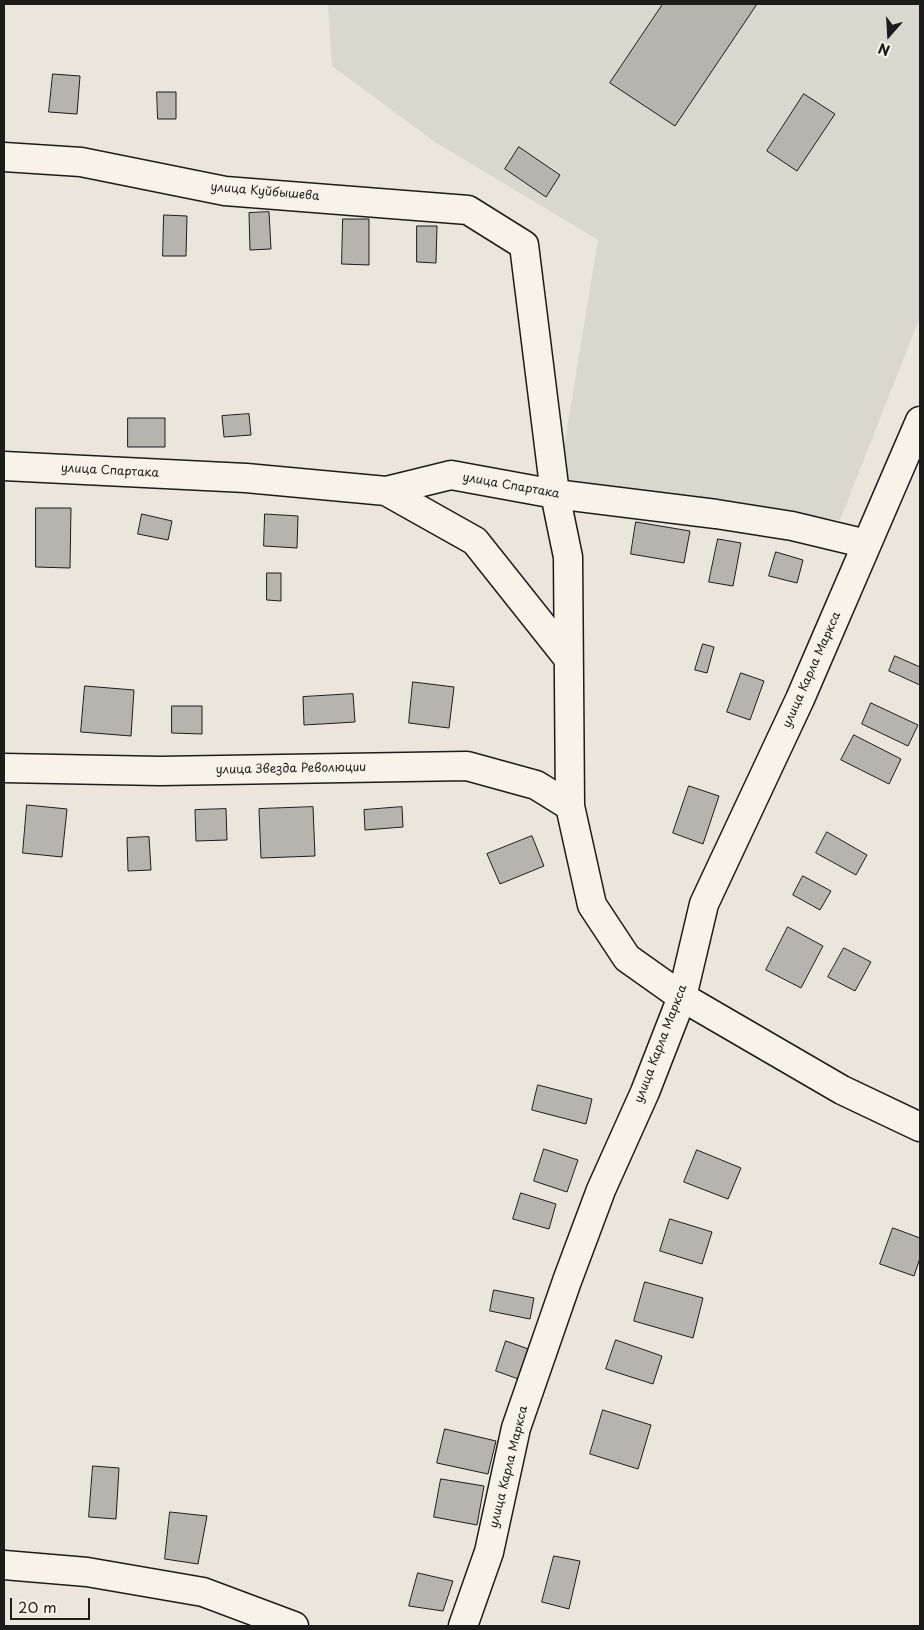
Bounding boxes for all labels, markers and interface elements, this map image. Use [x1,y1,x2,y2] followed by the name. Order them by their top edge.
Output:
[864,10,914,60] north arrow
[875,38,893,61] text: N
[210,180,320,204] street label: улица Куйбышева
[61,461,159,481] street label: улица Спартака
[461,470,561,502] street label: улица Спартака
[780,610,844,730] street label: улица Карла Маркса
[216,760,366,778] street label: улица Звезда Революции
[632,983,690,1105] street label: улица Карла Маркса
[487,1404,531,1530] street label: улица Карла Маркса
[12,1588,92,1620] scale bar
[18,1595,57,1618] text: 20 m

